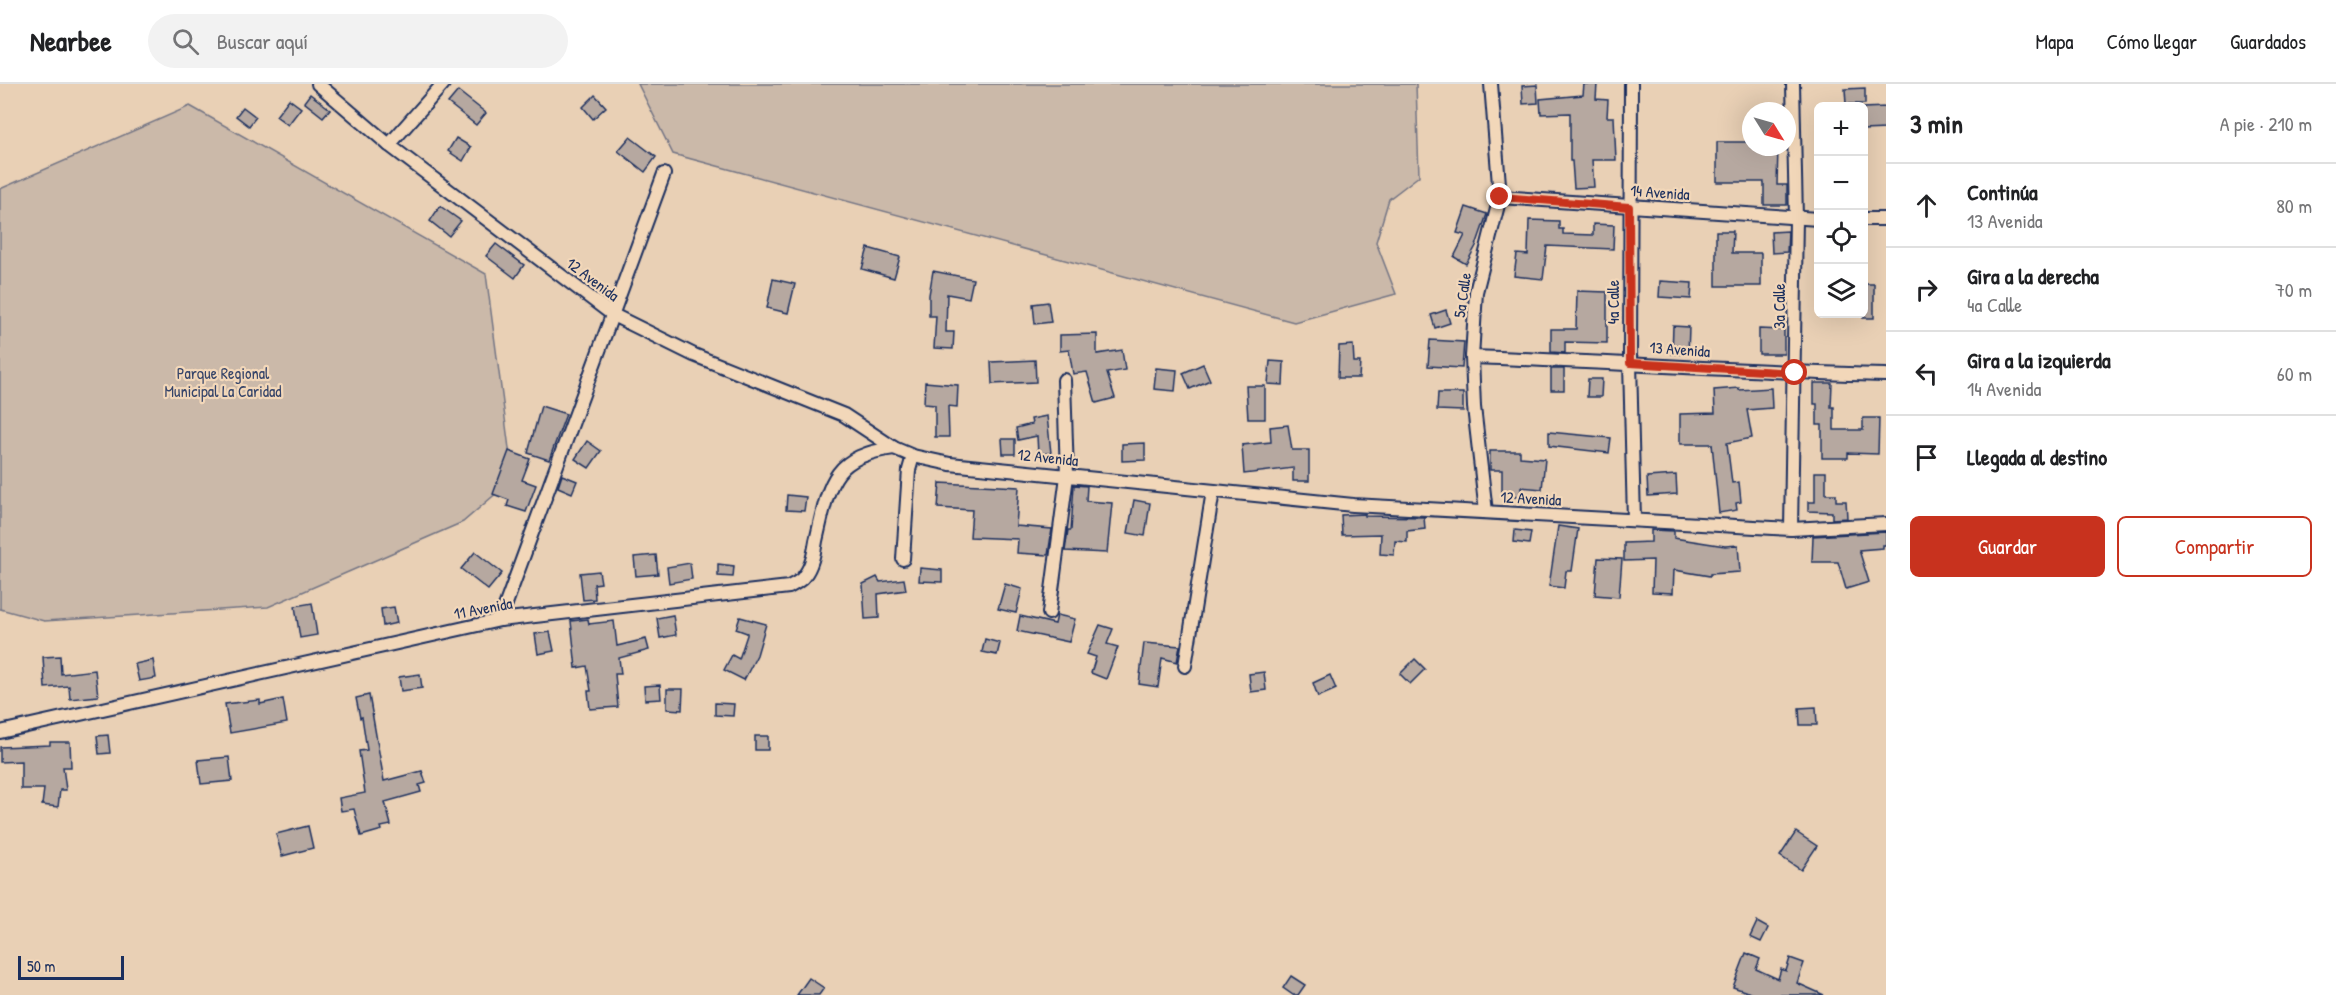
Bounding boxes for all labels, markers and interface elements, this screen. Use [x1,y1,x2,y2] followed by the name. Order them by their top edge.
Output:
[148,14,568,68] search box
[30,22,112,60] text: Nearbee
[169,25,202,58] icon: search
[217,26,308,56] text: Buscar aquí
[2035,27,2073,56] text: Mapa
[2106,27,2197,56] text: Cómo llegar
[2230,27,2306,56] text: Guardados
[1742,102,1796,156] north arrow
[1814,102,1868,318] map controls
[1814,102,1868,156] button: +
[1910,106,1963,141] text: 3 min
[2220,110,2312,137] text: A pie · 210 m
[1814,156,1868,210] button: −
[1967,177,2038,207] text: Continúa
[1630,179,1690,205] street label: 14 Avenida
[1486,183,1512,209] route end
[1910,189,1943,222] icon: ahead
[2276,192,2312,219] text: 80 m
[1967,207,2043,234] text: 13 Avenida
[1814,210,1868,264] button: locate
[562,252,624,306] street label: 12 Avenida
[1967,261,2099,291] text: Gira a la derecha
[1814,264,1868,318] button: layers
[1448,271,1476,319] street label: 5a Calle
[1910,273,1943,306] icon: right
[2275,276,2312,303] text: 70 m
[1602,279,1624,324] street label: 4a Calle
[1768,283,1790,329] street label: 3a Calle
[1967,291,2022,318] text: 4a Calle
[1649,336,1711,362] street label: 13 Avenida
[1967,345,2111,375] text: Gira a la izquierda
[1910,357,1943,390] icon: left
[1781,359,1807,385] route start
[2277,360,2312,387] text: 60 m
[164,362,282,402] park label: Parque Regional Municipal La Caridad
[1967,375,2041,402] text: 14 Avenida
[1910,441,1943,474] icon: arrive
[1967,442,2107,472] text: Llegada al destino
[1017,443,1079,471] street label: 12 Avenida
[1500,485,1562,511] street label: 12 Avenida
[1910,516,2105,577] button: Guardar
[2117,516,2312,577] button: Compartir
[452,592,514,624] street label: 11 Avenida
[18,953,124,980] scale bar
[27,955,56,977] text: 50 m

